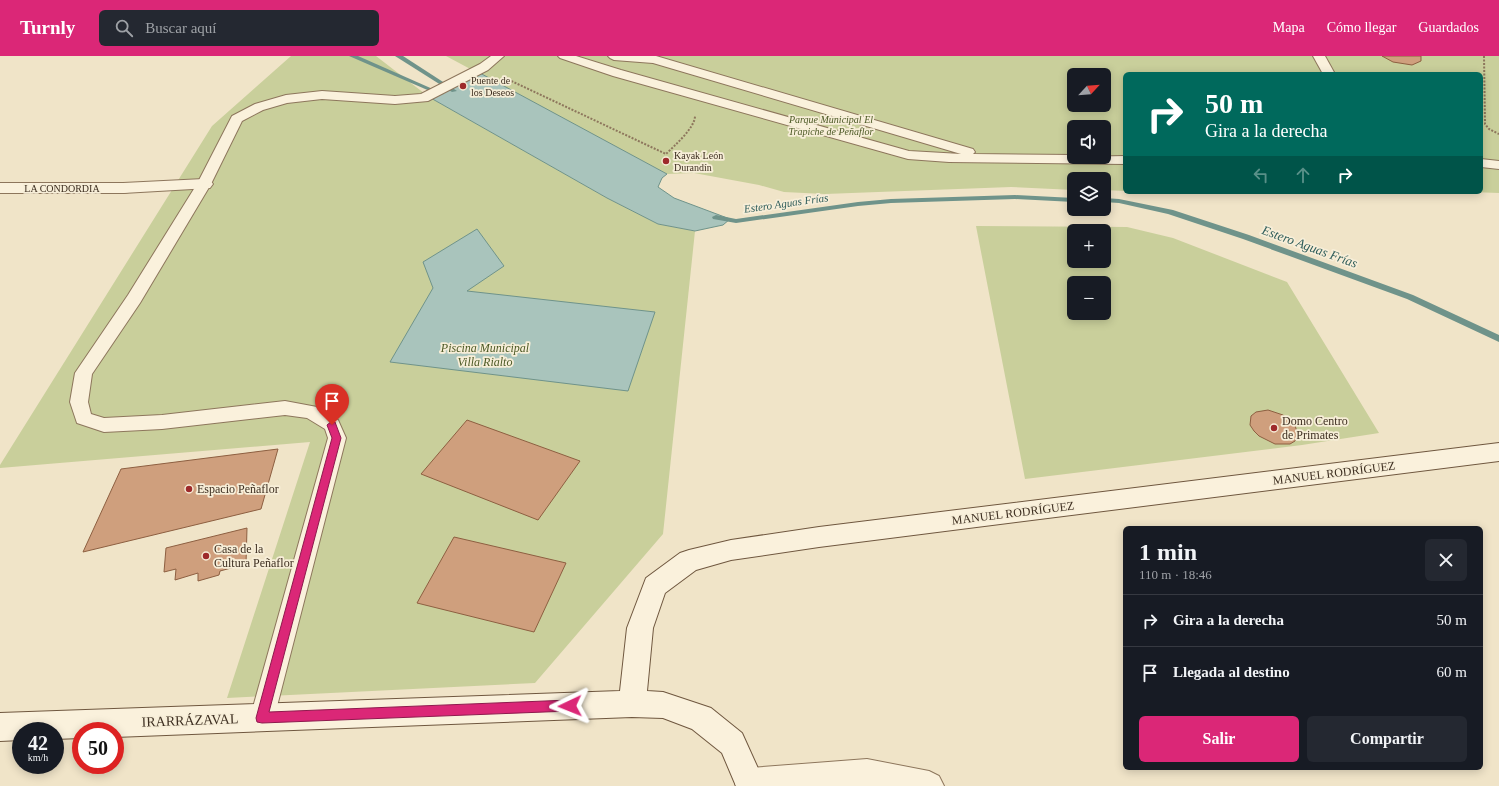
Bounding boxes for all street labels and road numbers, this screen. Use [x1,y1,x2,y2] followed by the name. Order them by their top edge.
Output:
[24,183,100,194] street label: LA CONDORDIA
[1272,459,1396,487] street label: MANUEL RODRÍGUEZ
[951,499,1075,527] street label: MANUEL RODRÍGUEZ
[141,710,239,730] street label: IRARRÁZAVAL

